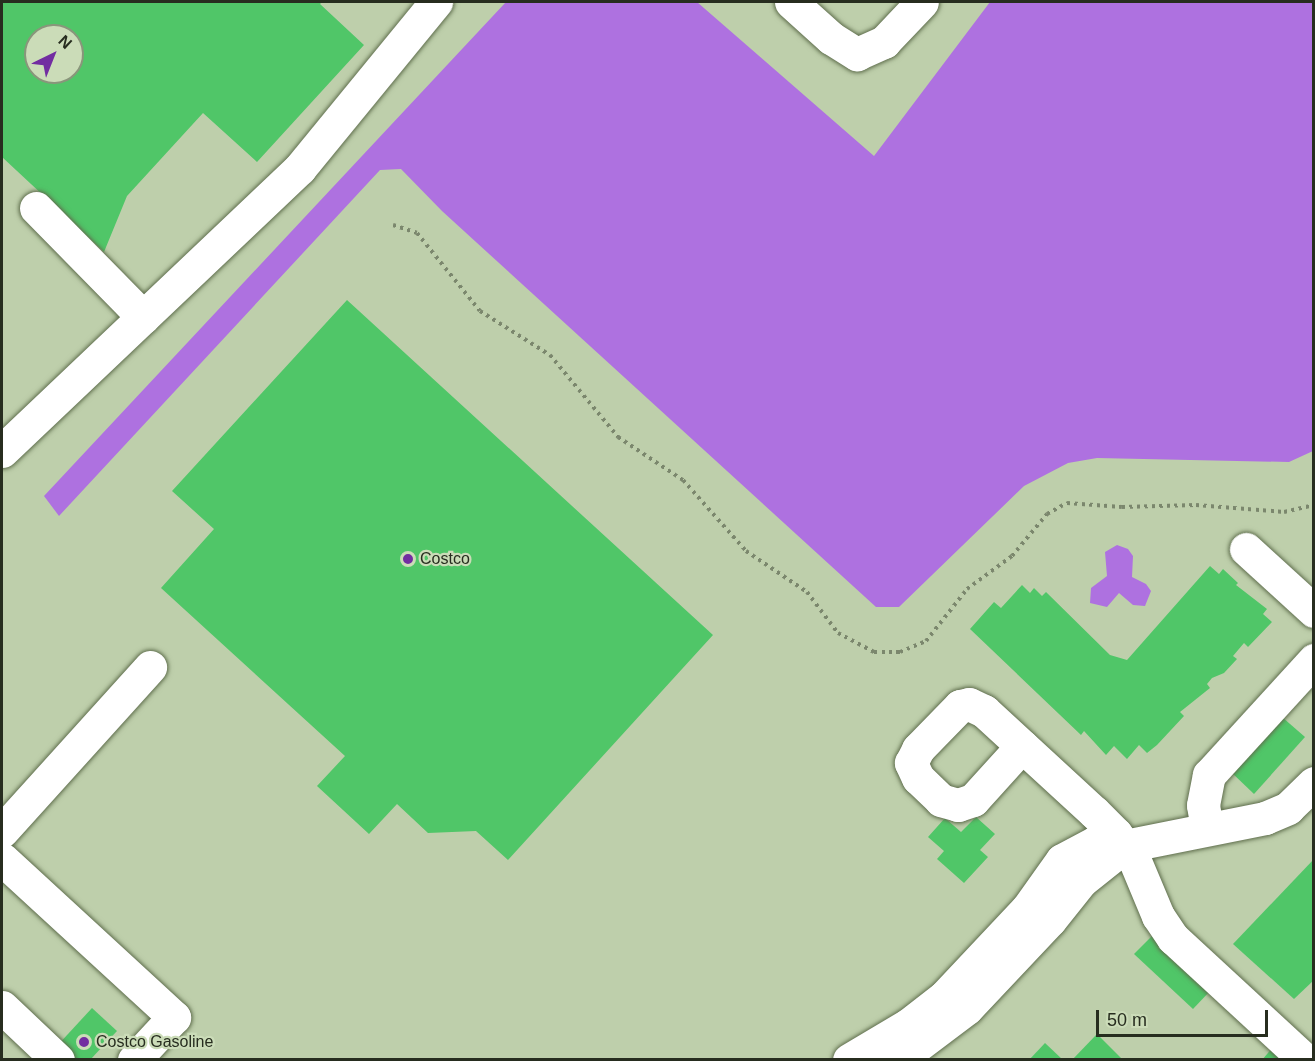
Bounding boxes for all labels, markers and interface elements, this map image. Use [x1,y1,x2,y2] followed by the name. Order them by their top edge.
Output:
[24,24,84,84] north arrow
[55,32,75,52] text: N
[420,549,470,569] place label: Costco
[401,552,415,566] marker: Costco
[1099,998,1272,1036] scale bar
[1107,1010,1147,1030] text: 50 m
[96,1032,213,1052] place label: Costco Gasoline
[77,1035,91,1049] marker: Costco Gasoline

